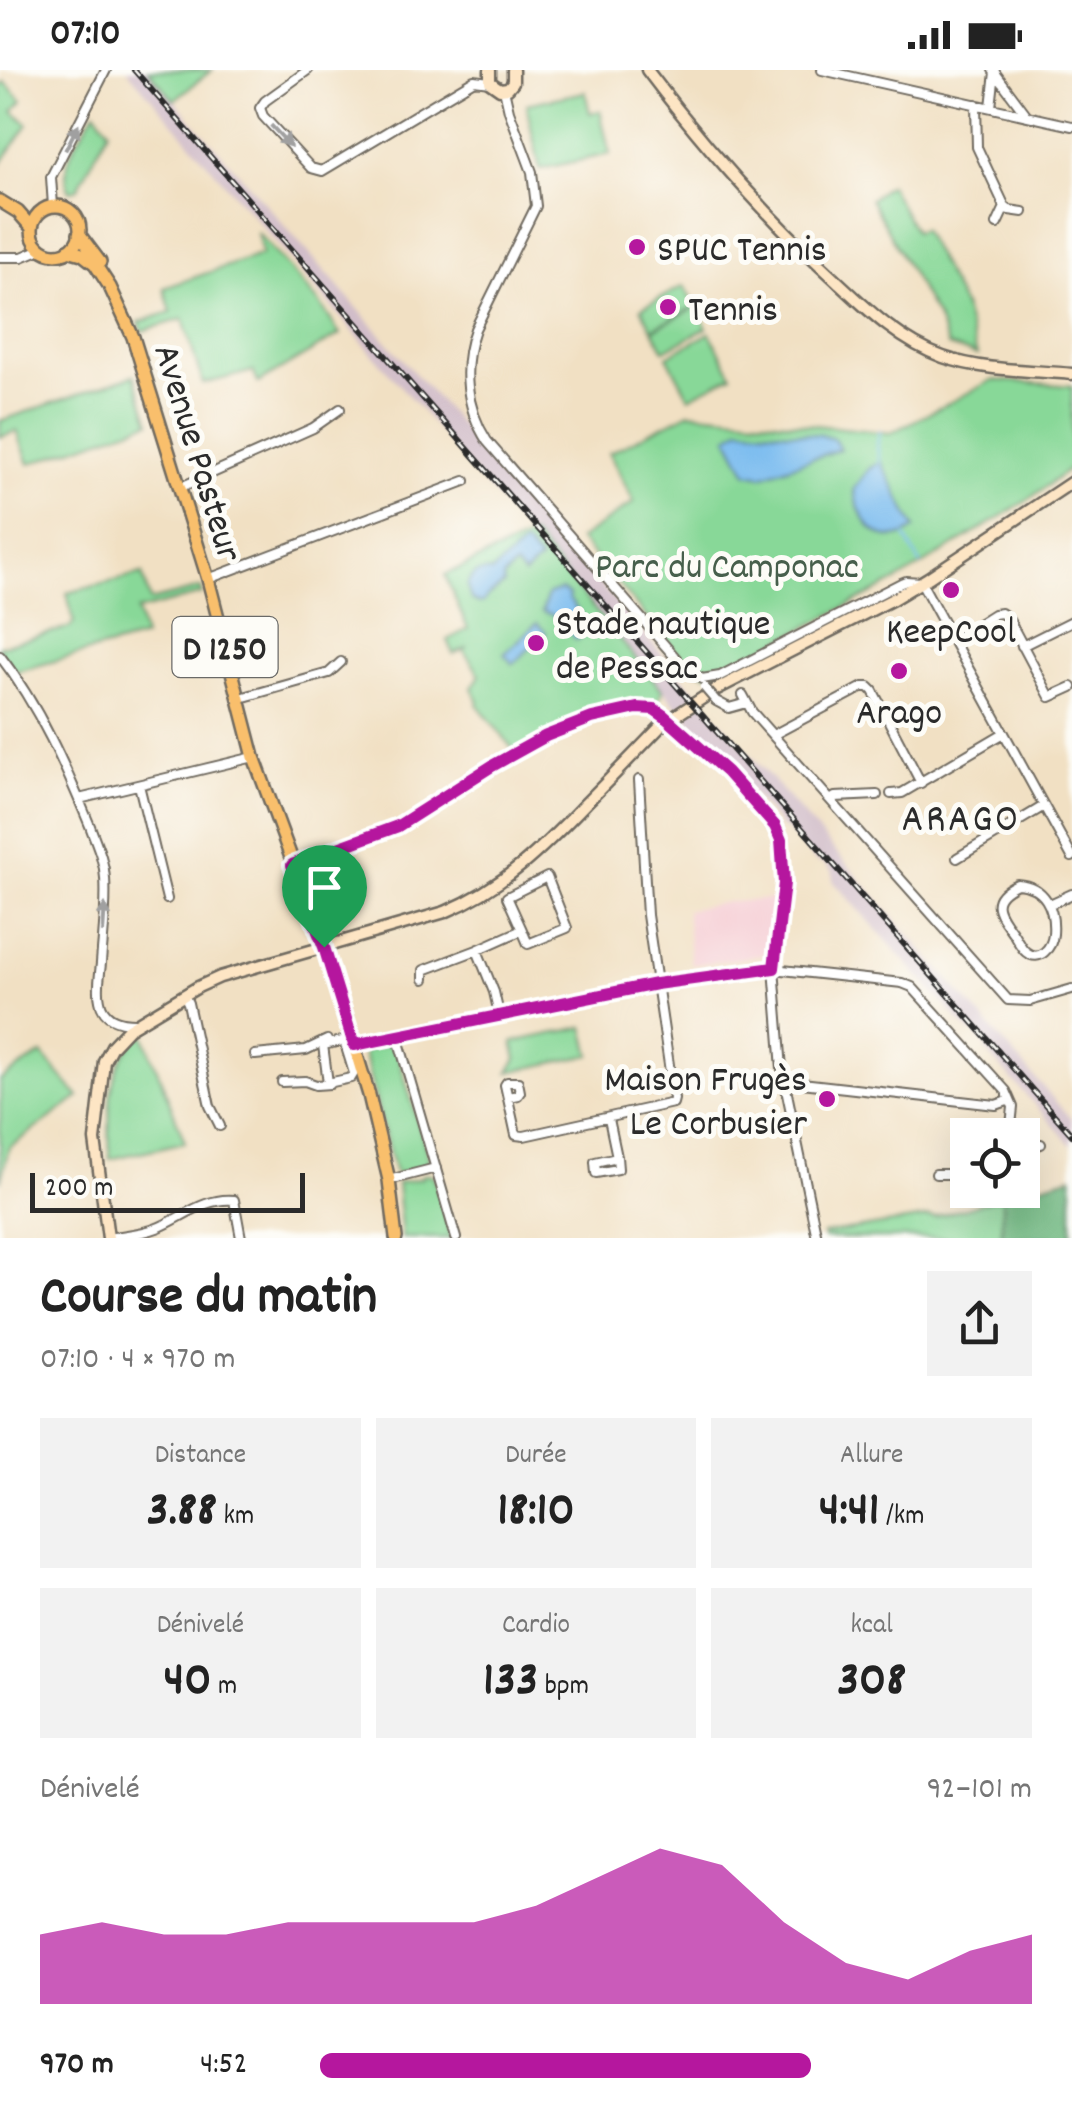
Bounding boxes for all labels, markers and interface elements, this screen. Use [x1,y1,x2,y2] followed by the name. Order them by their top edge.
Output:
[50,8,121,63] text: 07:10
[63,122,80,151] one-way arrow
[269,124,292,148] one-way arrow
[657,225,827,280] place label: SPUC Tennis
[626,236,648,258] marker: SPUC Tennis
[688,285,778,340] place label: Tennis
[657,296,679,318] marker: Tennis
[136,338,254,569] street label: Avenue Pasteur
[595,542,859,597] park label: Parc du Camponac
[940,579,962,601] marker: KeepCool
[556,599,771,698] place label: Stade nautique de Pessac
[886,607,1016,662] place label: KeepCool
[172,617,278,677] road number: D 1250
[525,632,547,654] marker: Stade nautique de Pessac
[888,660,910,682] marker: Arago
[856,688,942,743] place label: Arago
[902,794,1020,851] district label: ARAGO
[282,845,367,948] pin
[297,860,352,915] icon: arrive
[96,902,112,934] one-way arrow
[604,1055,807,1154] place label: Maison Frugès Le Corbusier
[816,1088,838,1110] marker: Maison Frugès Le Corbusier
[950,1118,1040,1208] map controls
[950,1118,1040,1208] button: locate
[30,1168,305,1212] scale bar
[45,1170,113,1210] text: 200 m
[40,1261,377,1340] text: Course du matin
[927,1271,1032,1376] button: share
[40,1338,236,1384] text: 07:10 · 4 × 970 m
[155,1437,246,1477] text: Distance
[505,1437,567,1477] text: Durée
[840,1437,903,1477] text: Allure
[146,1477,217,1549] text: 3.88
[497,1477,575,1549] text: 18:10
[819,1477,879,1549] text: 4:41
[217,1498,254,1538] text: km
[879,1498,925,1538] text: /km
[157,1607,244,1647] text: Dénivelé
[502,1607,570,1647] text: Cardio
[850,1607,893,1647] text: kcal
[164,1647,212,1719] text: 40
[483,1647,538,1719] text: 133
[837,1647,906,1719] text: 308
[212,1668,237,1708] text: m
[538,1668,589,1708] text: bpm
[40,1768,140,1814] text: Dénivelé
[927,1768,1032,1814] text: 92–101 m
[40,2043,114,2089] text: 970 m
[200,2043,247,2089] text: 4:52

